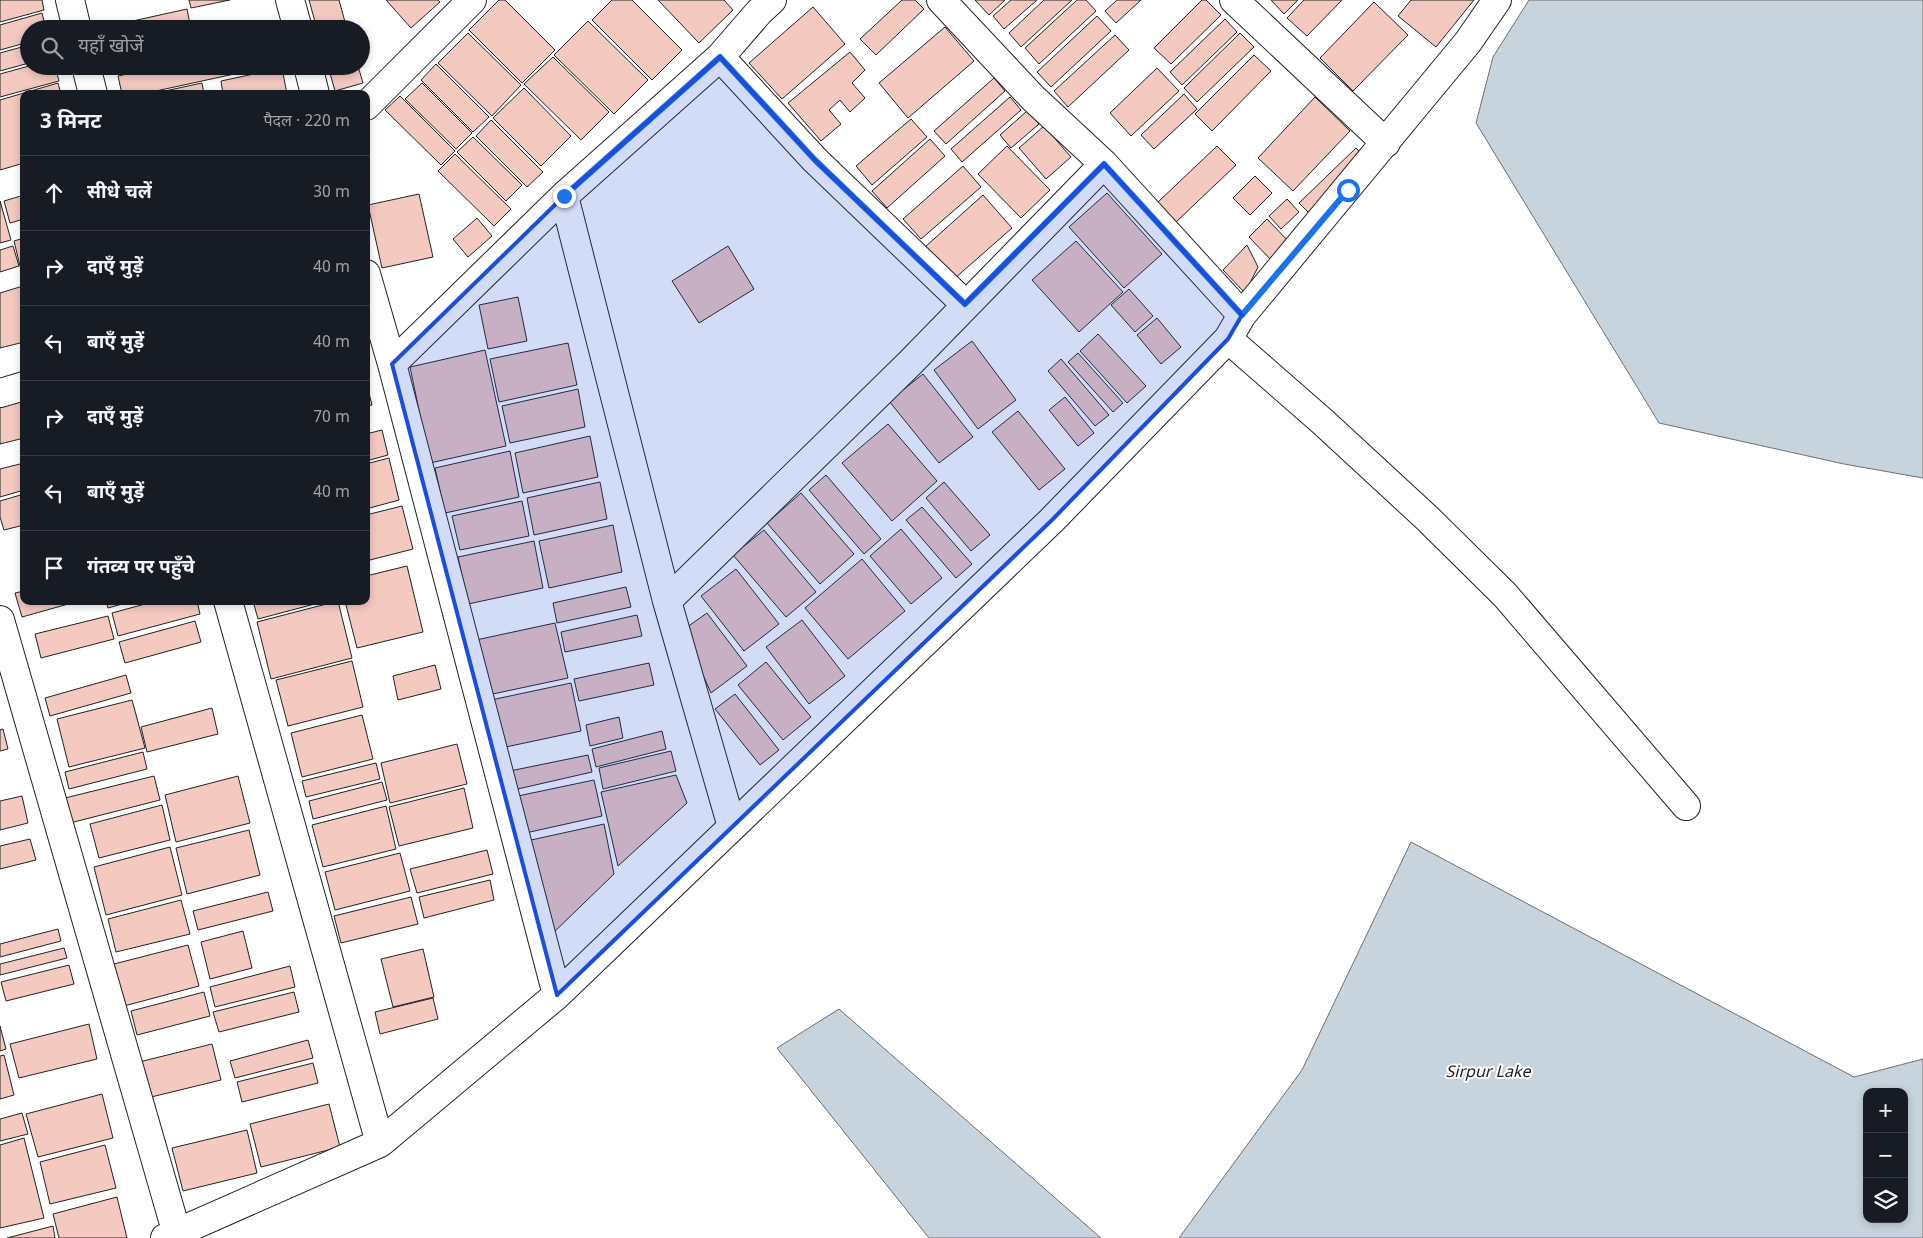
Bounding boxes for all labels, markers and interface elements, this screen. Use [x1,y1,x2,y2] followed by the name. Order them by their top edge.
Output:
[20,20,370,75] search box
[38,34,66,62] icon: search
[78,35,144,60] text: यहाँ खोजें
[40,109,101,137] text: 3 मिनट
[263,112,350,133] text: पैदल · 220 m
[40,179,68,207] icon: ahead
[1337,179,1360,202] route start
[87,181,152,206] text: सीधे चलें
[313,183,350,204] text: 30 m
[553,185,576,208] route end
[40,254,68,282] icon: right
[87,256,143,281] text: दाएँ मुड़ें
[313,258,350,279] text: 40 m
[40,329,68,357] icon: left
[87,331,144,356] text: बाएँ मुड़ें
[313,333,350,354] text: 40 m
[40,404,68,432] icon: right
[87,406,143,431] text: दाएँ मुड़ें
[313,408,350,429] text: 70 m
[40,479,68,507] icon: left
[87,481,144,506] text: बाएँ मुड़ें
[313,483,350,504] text: 40 m
[40,554,68,582] icon: arrive
[87,556,195,581] text: गंतव्य पर पहुँचे
[1446,1063,1531,1084] water label: Sirpur Lake
[1863,1088,1908,1223] map controls
[1863,1088,1908,1133] button: +
[1863,1133,1908,1178] button: −
[1863,1178,1908,1223] button: layers

